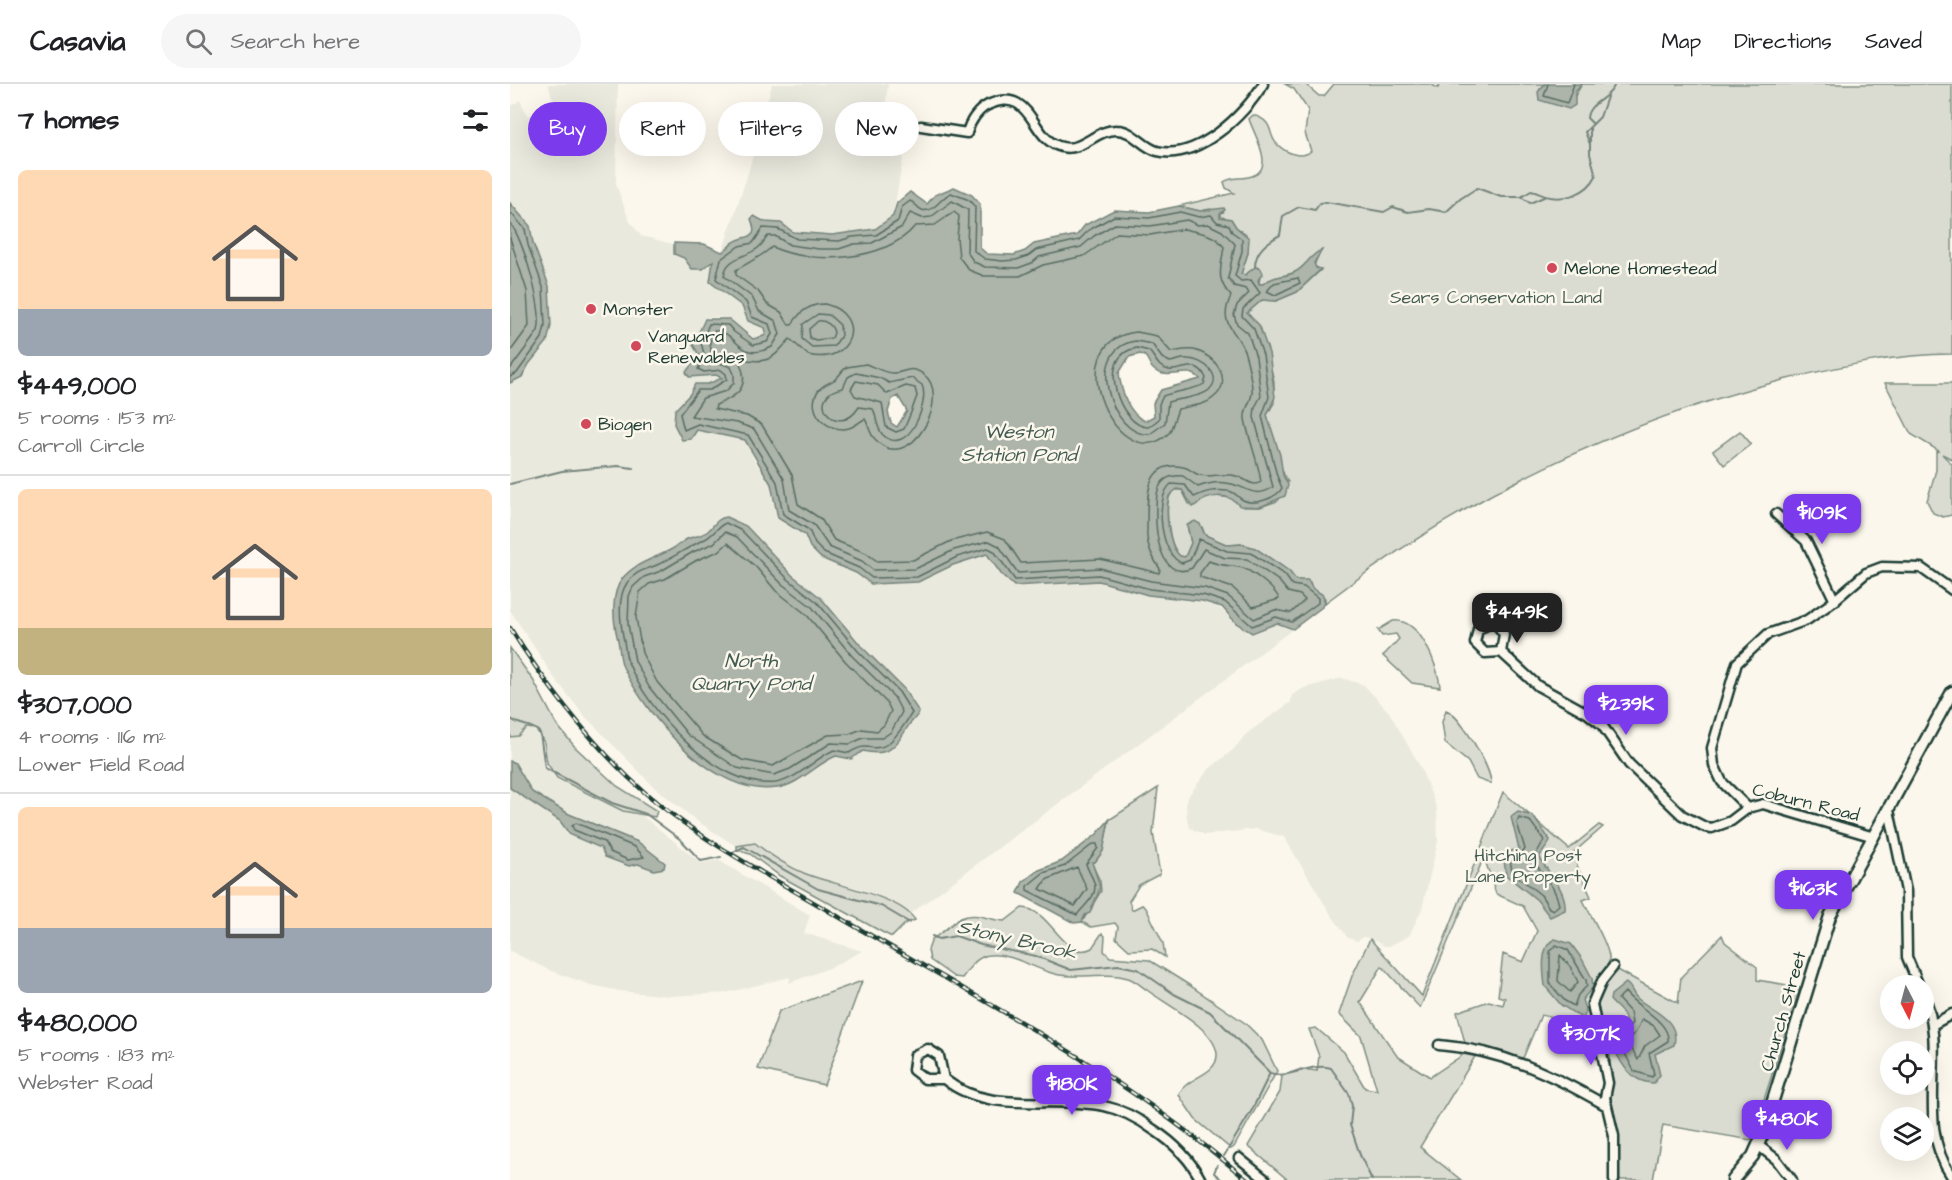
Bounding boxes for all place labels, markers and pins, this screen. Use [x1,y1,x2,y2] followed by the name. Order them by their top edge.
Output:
[1564,256,1717,281] place label: Melone Homestead
[1545,261,1559,275] marker: Melone Homestead
[603,297,673,322] place label: Monster
[584,302,598,316] marker: Monster
[648,324,745,370] place label: Vanguard Renewables
[629,339,643,353] marker: Vanguard Renewables
[598,412,652,438] place label: Biogen
[579,417,593,431] marker: Biogen
[1780,494,1864,545] pin: $109K
[1475,593,1559,644] pin: $449K
[1584,685,1668,736] pin: $239K
[1771,870,1855,921] pin: $163K
[1549,1015,1633,1066] pin: $307K
[1030,1065,1114,1116] pin: $180K
[1745,1100,1829,1151] pin: $480K

